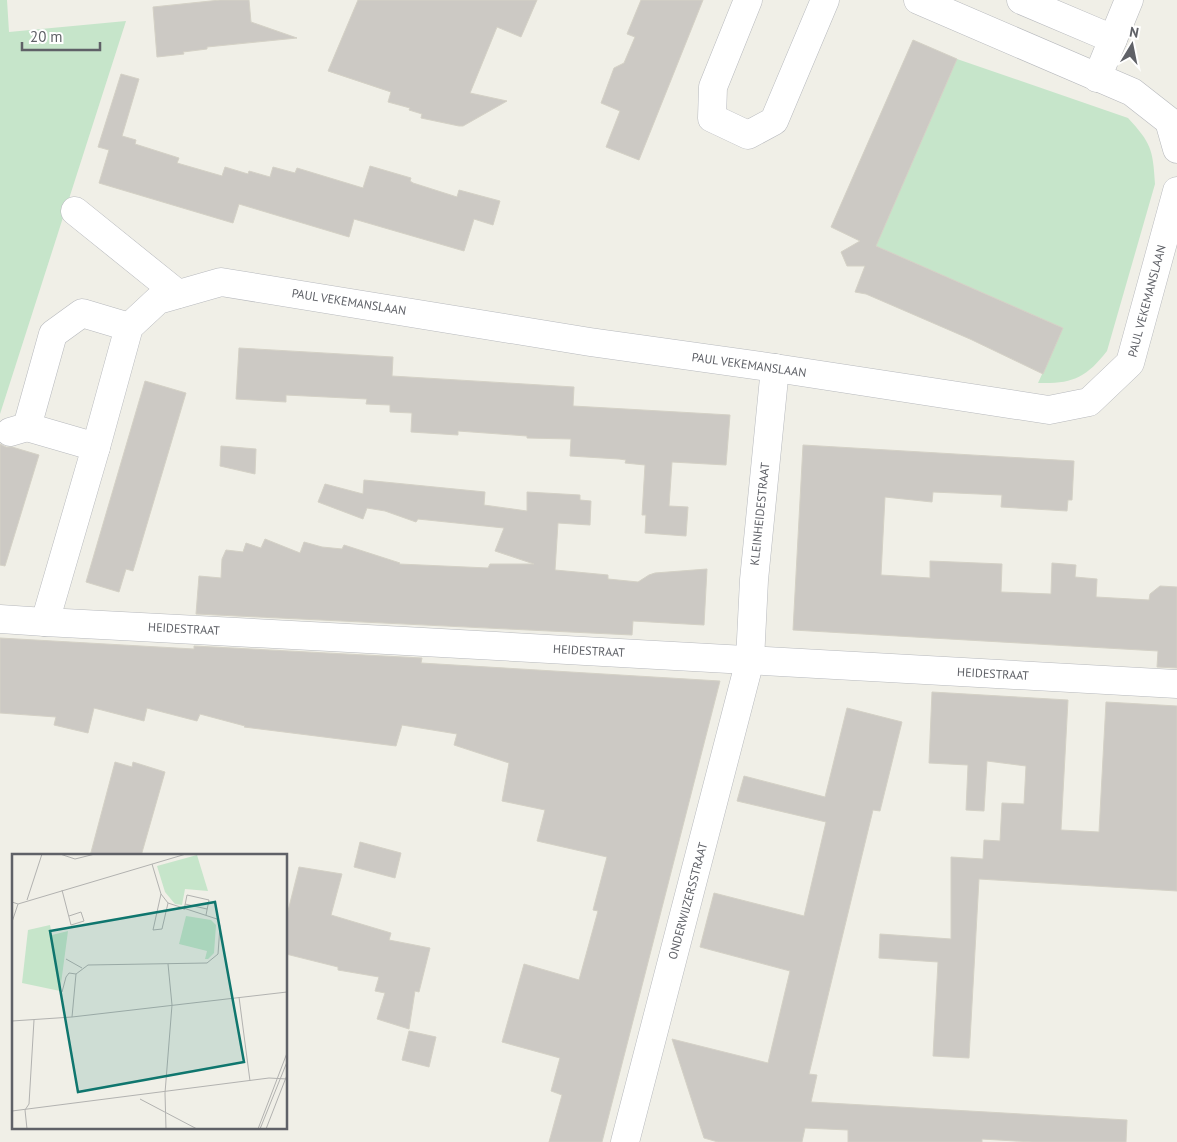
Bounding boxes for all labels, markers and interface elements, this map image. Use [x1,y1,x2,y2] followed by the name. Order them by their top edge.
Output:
[22,20,100,52] scale bar
[1107,20,1157,70] north arrow
[1128,23,1140,42] text: N
[30,27,63,46] text: 20 m
[1124,243,1169,359] street label: PAUL VEKEMANSLAAN
[291,285,407,318] street label: PAUL VEKEMANSLAAN
[691,349,807,380] street label: PAUL VEKEMANSLAAN
[747,461,772,566] street label: KLEINHEIDESTRAAT
[148,619,221,638] street label: HEIDESTRAAT
[553,641,626,660] street label: HEIDESTRAAT
[957,664,1030,683] street label: HEIDESTRAAT
[665,840,710,961] street label: ONDERWIJZERSSTRAAT
[12,854,288,1130] inset map

